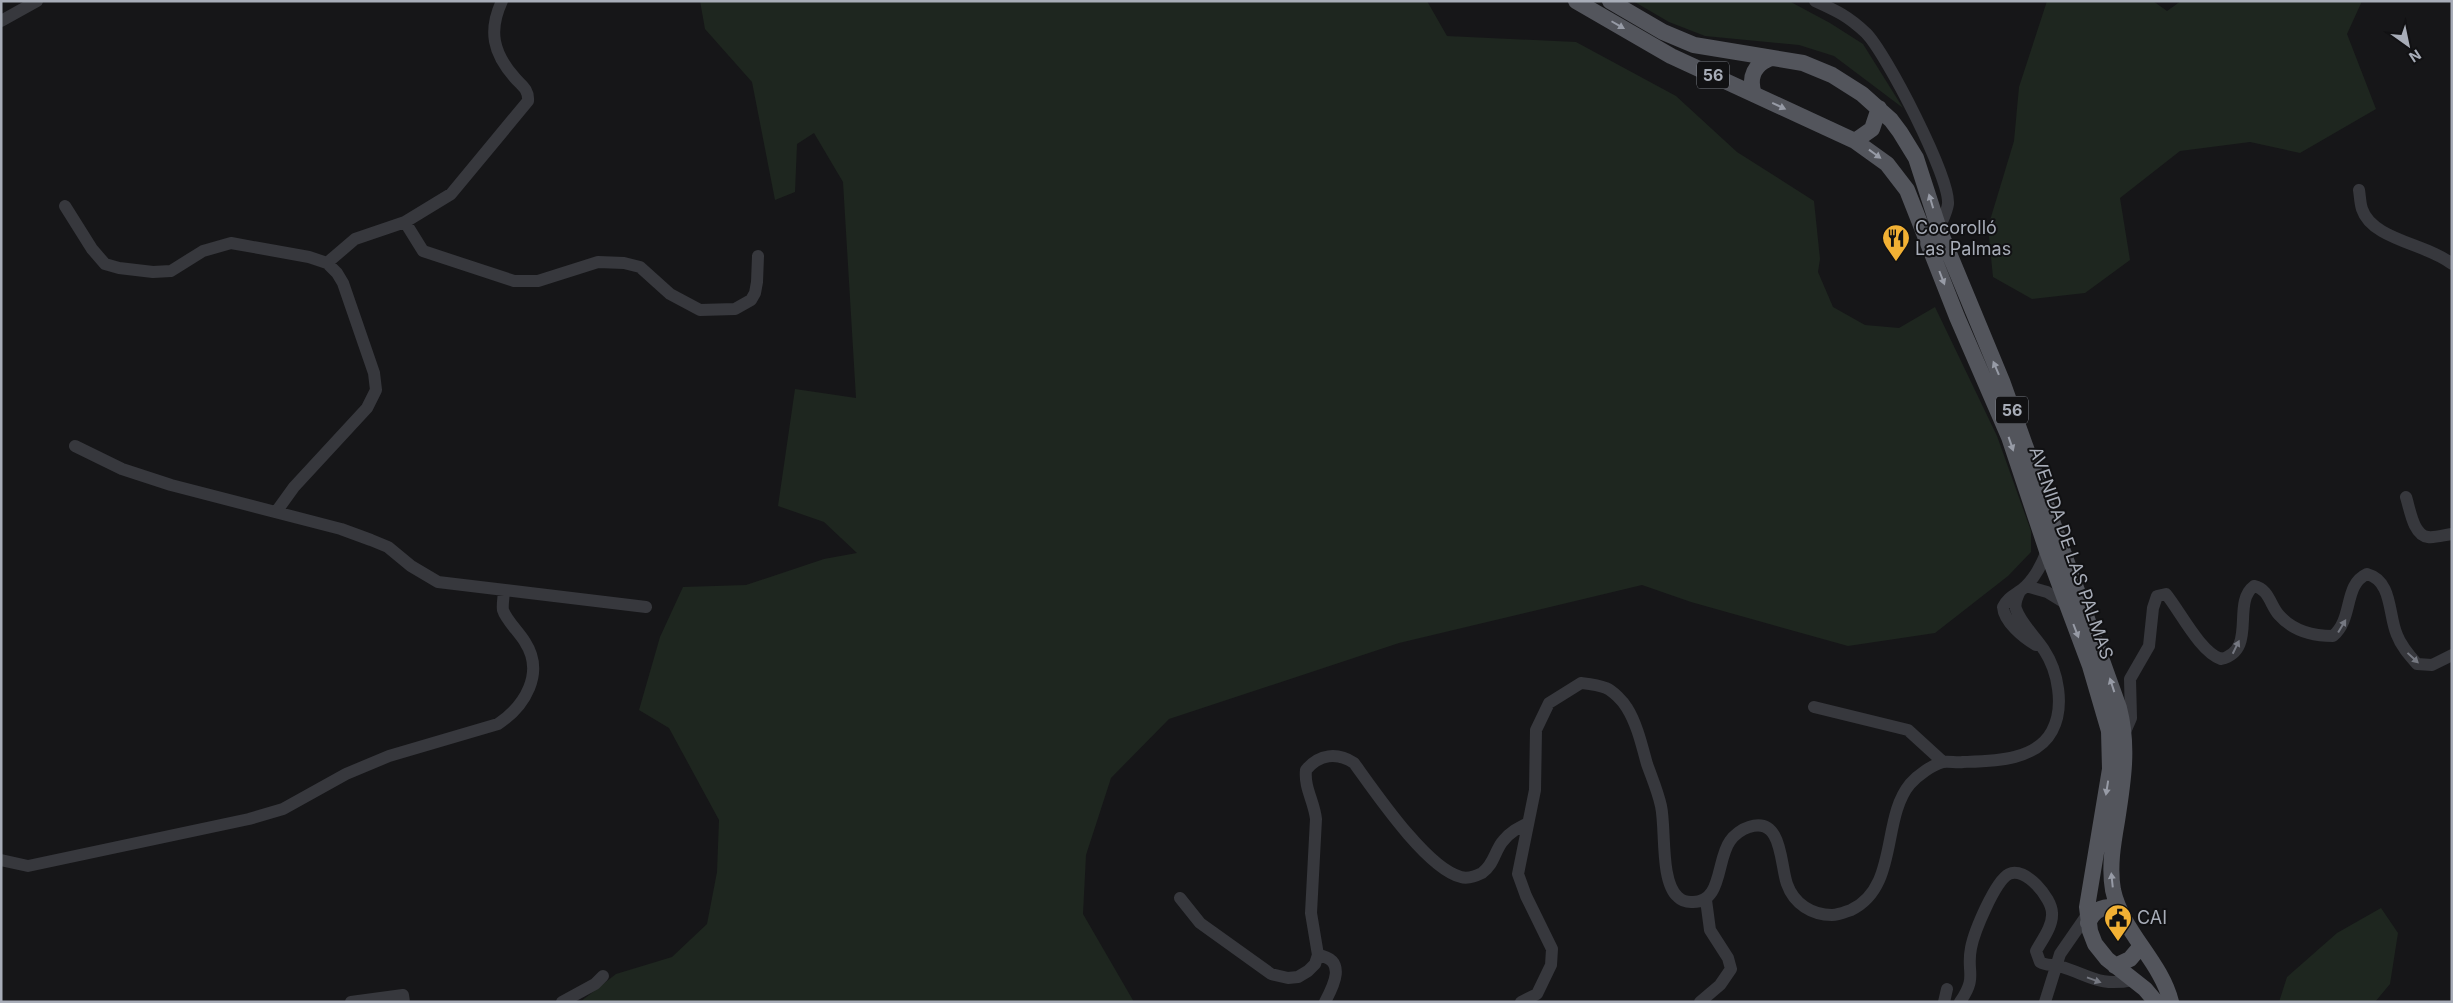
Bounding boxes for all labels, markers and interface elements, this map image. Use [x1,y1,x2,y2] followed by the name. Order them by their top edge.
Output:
[2383,20,2433,70] north arrow
[1612,21,1625,30] one-way arrow
[2406,46,2424,66] text: N
[1697,62,1729,88] road number: 56
[1772,102,1786,110] one-way arrow
[1868,149,1881,160] one-way arrow
[1926,193,1934,208] one-way arrow
[1915,217,2011,259] place label: Cocorolló Las Palmas
[1881,223,1911,262] restaurant icon: Cocorolló Las Palmas
[1938,271,1946,286] one-way arrow
[1992,361,2000,375] one-way arrow
[1996,396,2028,424] road number: 56
[2008,437,2015,452] one-way arrow
[2025,444,2118,662] street label: AVENIDA DE LAS PALMAS
[2337,619,2346,632] one-way arrow
[2072,624,2080,639] one-way arrow
[2233,640,2241,654] one-way arrow
[2407,652,2419,664] one-way arrow
[2107,678,2115,693] one-way arrow
[2103,780,2111,796] one-way arrow
[2108,872,2116,888] one-way arrow
[2103,903,2133,942] public building icon: CAI
[2137,907,2167,928] place label: CAI
[2087,976,2102,984] one-way arrow

